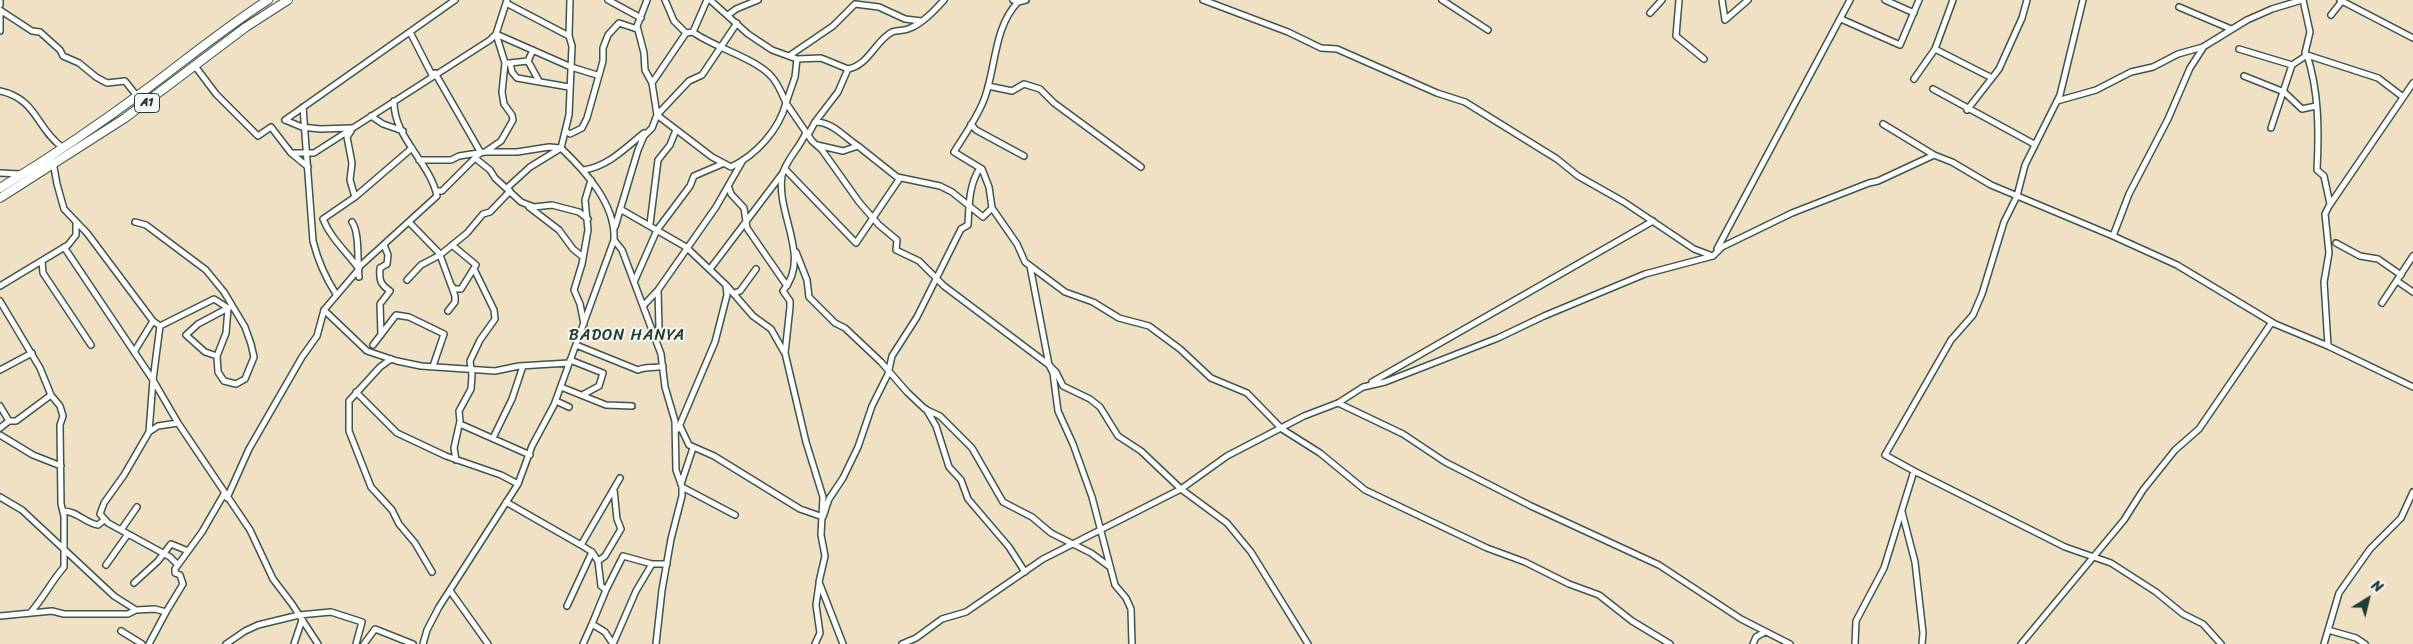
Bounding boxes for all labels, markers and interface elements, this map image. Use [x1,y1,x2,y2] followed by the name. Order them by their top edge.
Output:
[134,94,160,112] road number: A1
[567,326,687,346] district label: BADON HANYA
[2366,573,2388,599] text: N
[2343,574,2393,624] north arrow

